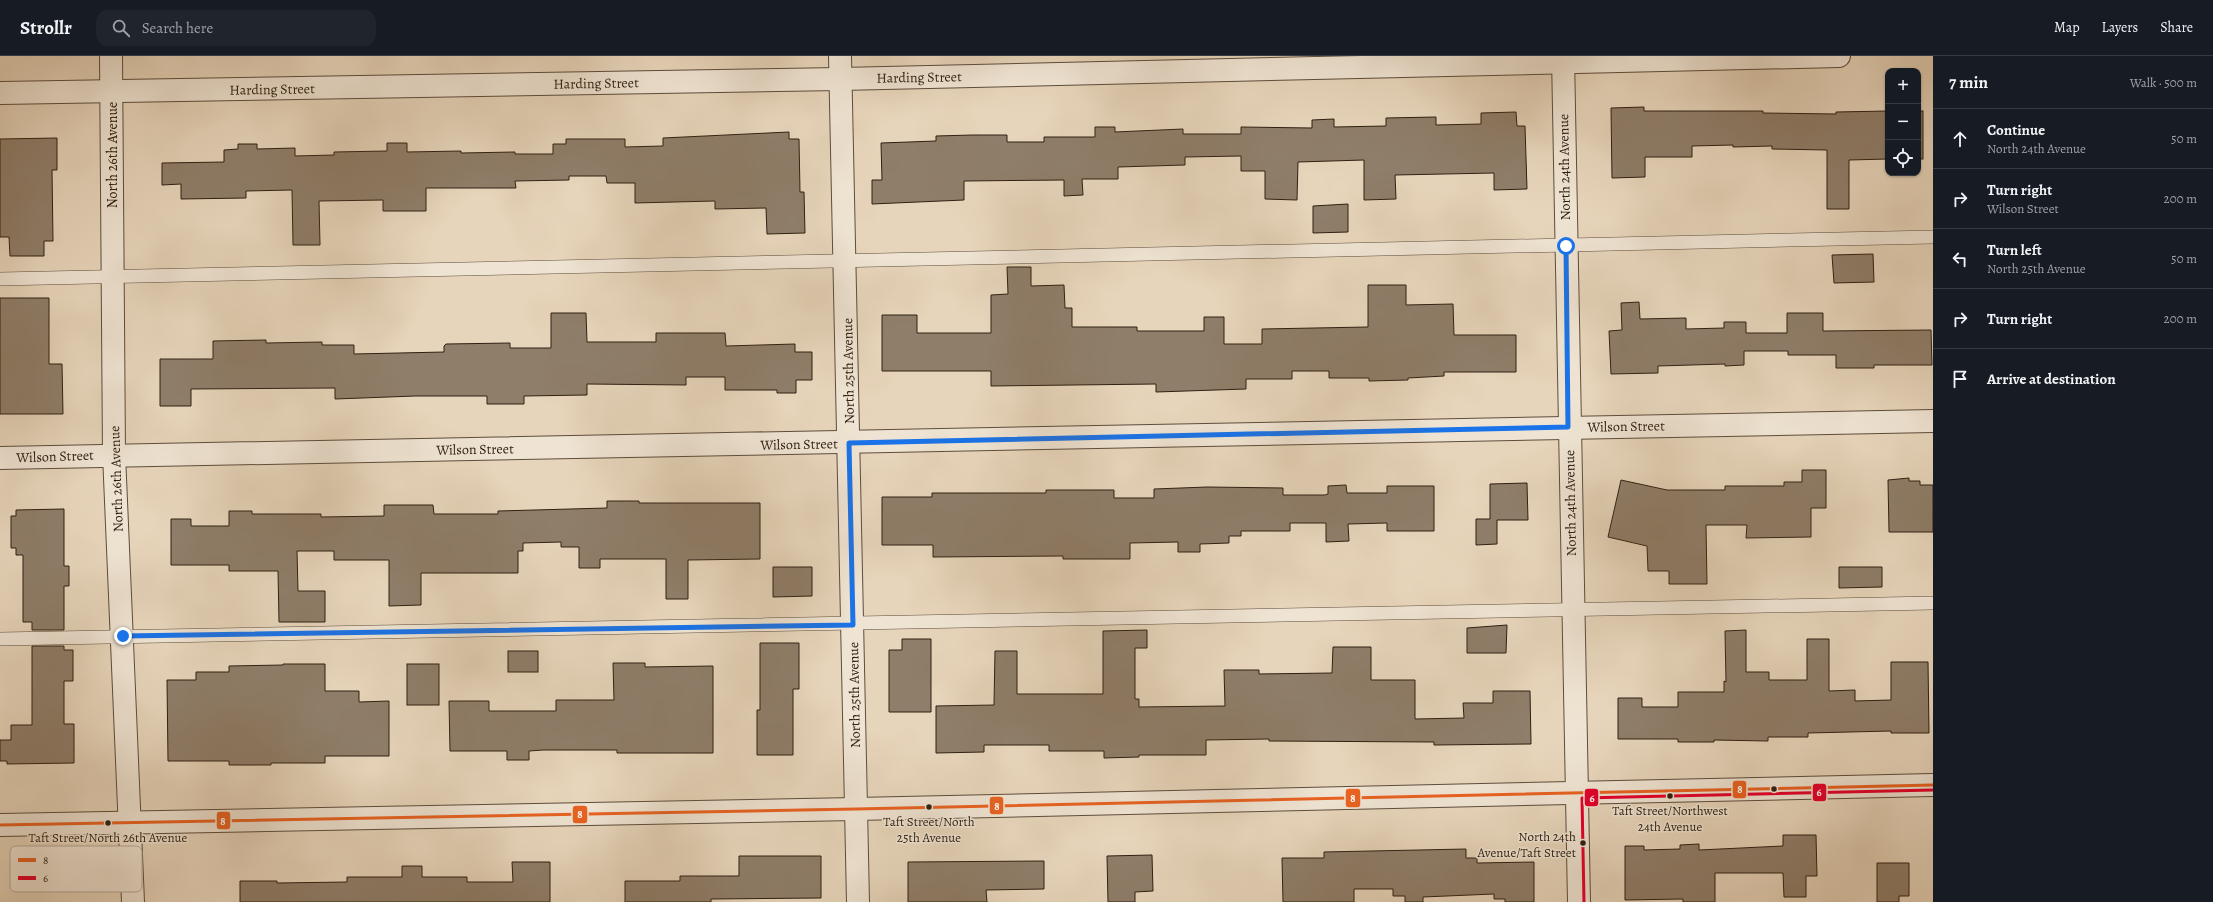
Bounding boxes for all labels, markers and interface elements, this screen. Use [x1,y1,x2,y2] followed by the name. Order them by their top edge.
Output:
[96,10,376,46] search box
[20,15,72,41] text: Strollr
[110,17,132,39] icon: search
[142,18,213,38] text: Search here
[2054,18,2080,37] text: Map
[2102,18,2138,37] text: Layers
[2160,18,2193,37] text: Share
[876,67,962,88] street label: Harding Street
[1885,68,1921,176] map controls
[1885,68,1921,104] button: +
[1949,71,1988,94] text: 7 min
[553,73,639,94] street label: Harding Street
[2130,74,2197,91] text: Walk · 500 m
[229,79,315,100] street label: Harding Street
[103,102,122,208] street label: North 26th Avenue
[1885,104,1921,140] button: −
[1554,114,1575,220] street label: North 24th Avenue
[1987,120,2045,140] text: Continue
[1949,128,1971,150] icon: ahead
[2171,130,2197,147] text: 50 m
[1885,140,1921,176] button: locate
[1987,140,2086,157] text: North 24th Avenue
[1987,180,2052,200] text: Turn right
[1949,188,1971,210] icon: right
[2164,190,2197,207] text: 200 m
[1987,200,2059,217] text: Wilson Street
[1557,237,1575,255] route start
[1987,240,2042,260] text: Turn left
[1949,248,1971,270] icon: left
[2171,250,2197,267] text: 50 m
[1987,260,2086,277] text: North 25th Avenue
[1949,308,1971,330] icon: right
[1987,309,2052,329] text: Turn right
[2164,310,2197,327] text: 200 m
[838,318,859,424] street label: North 25th Avenue
[1949,368,1971,390] icon: arrive
[1987,369,2116,389] text: Arrive at destination
[1586,416,1665,437] street label: Wilson Street
[105,425,128,533] street label: North 26th Avenue
[759,434,838,455] street label: Wilson Street
[435,439,514,460] street label: Wilson Street
[15,446,94,467] street label: Wilson Street
[1560,450,1581,556] street label: North 24th Avenue
[114,627,132,645] route end
[844,642,865,748] street label: North 25th Avenue
[1732,780,1747,799] line badge: 8
[1737,782,1743,797] text: 8
[1812,783,1827,802] line badge: 6
[1769,784,1779,794] unlabelled marker
[1816,785,1822,800] text: 6
[1345,788,1361,808] line badge: 8
[1584,788,1599,807] line badge: 6
[1350,791,1356,806] text: 8
[1589,791,1595,806] text: 6
[1665,791,1675,801] marker: Taft Street/Northwest 24th Avenue
[989,796,1004,815] line badge: 8
[994,799,1000,814] text: 8
[924,802,934,812] marker: Taft Street/North 25th Avenue
[1612,802,1729,835] place label: Taft Street/Northwest 24th Avenue
[572,805,588,824] line badge: 8
[577,807,583,822] text: 8
[216,811,231,830] line badge: 8
[883,813,975,846] place label: Taft Street/North 25th Avenue
[220,814,226,829] text: 8
[103,818,113,828] marker: Taft Street/North 26th Avenue
[1477,828,1577,861] place label: North 24th Avenue/Taft Street
[29,829,188,846] place label: Taft Street/North 26th Avenue
[1578,838,1588,848] marker: North 24th Avenue/Taft Street
[10,846,142,892] legend
[43,853,48,868] text: 8
[43,871,48,886] text: 6

